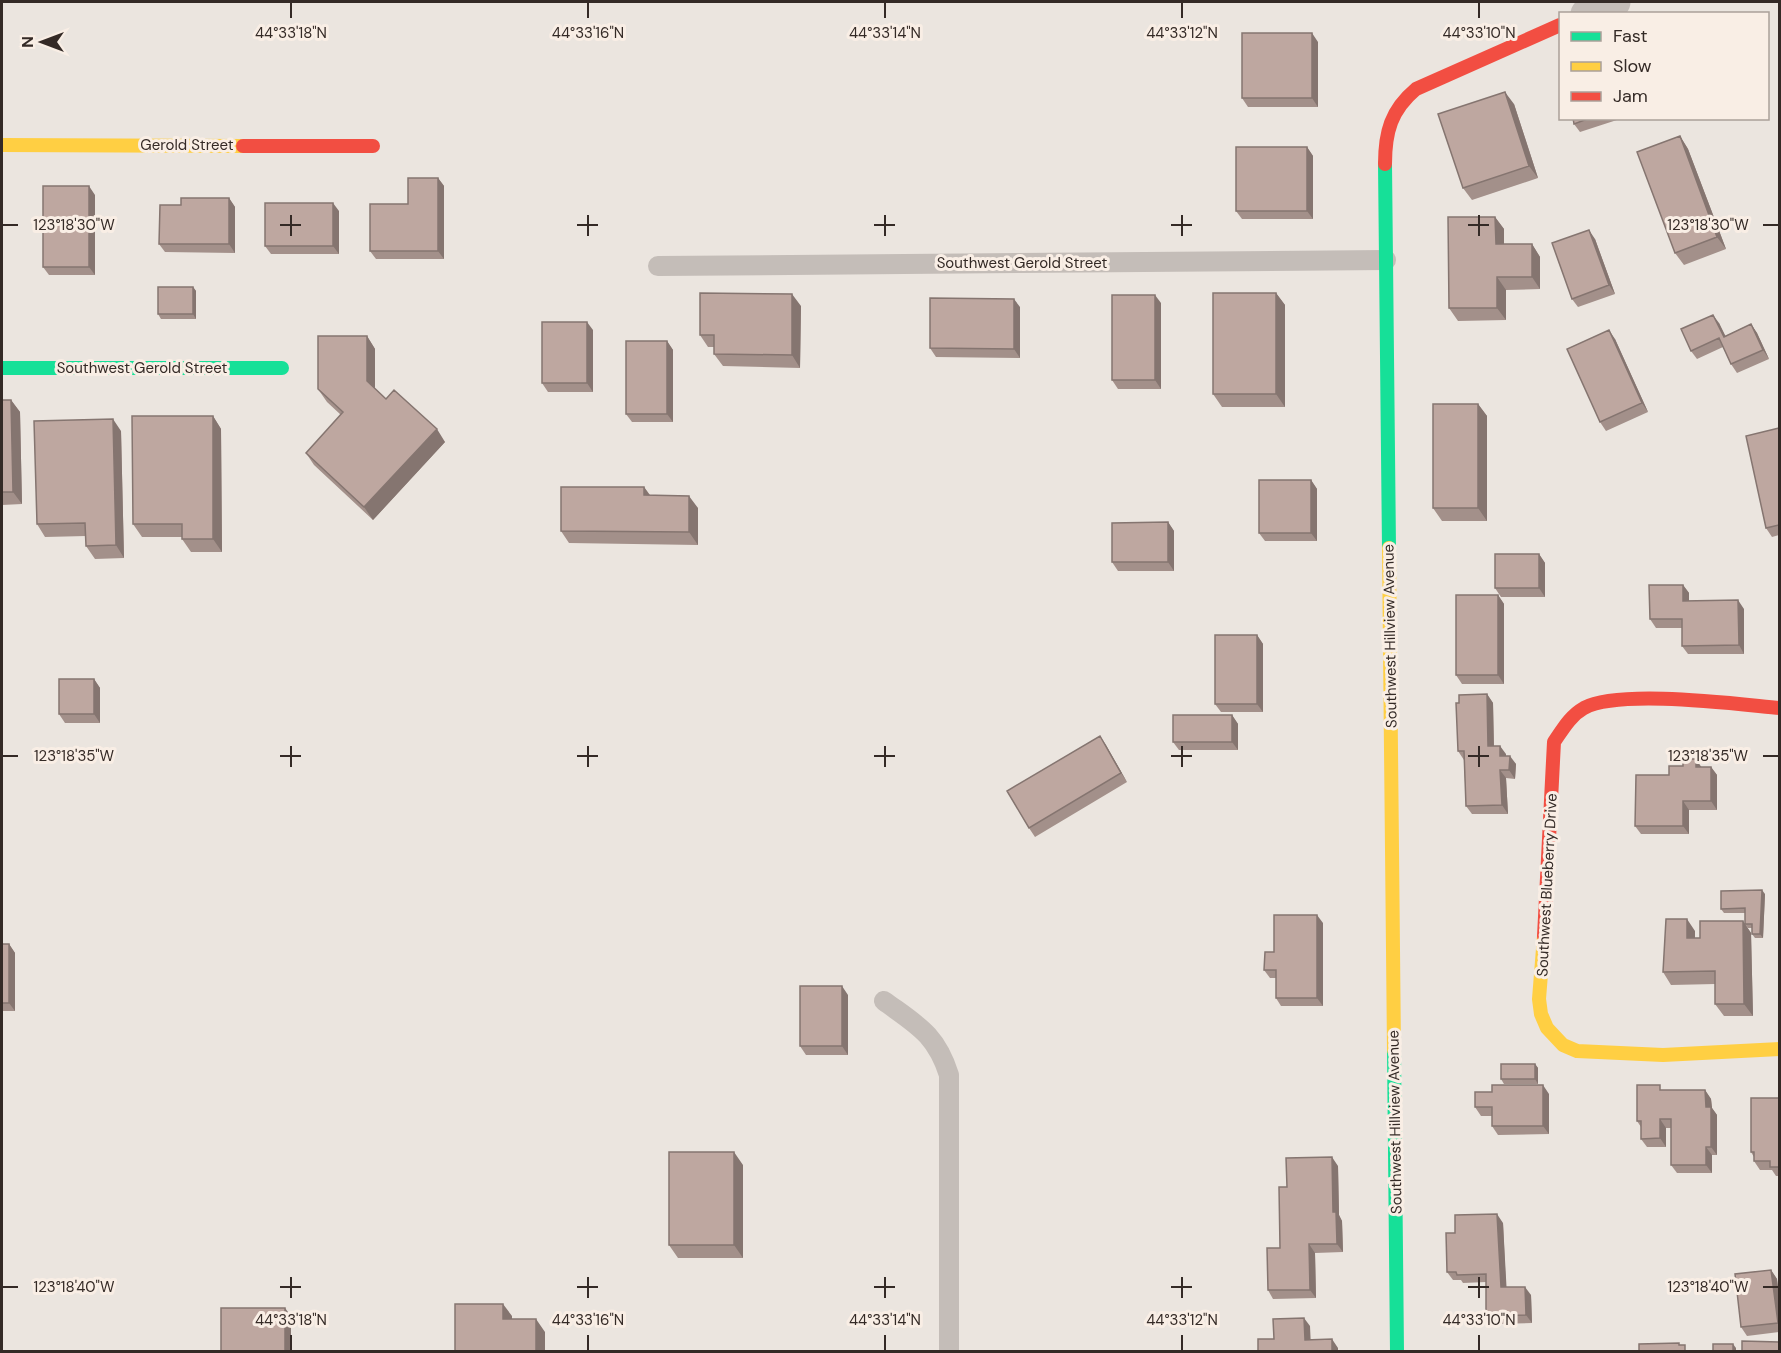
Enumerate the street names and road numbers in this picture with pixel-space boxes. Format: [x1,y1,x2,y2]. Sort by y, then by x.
street label: Gerold Street [140,135,234,155]
street label: Southwest Gerold Street [937,253,1107,273]
street label: Southwest Gerold Street [57,358,227,378]
street label: Southwest Hillview Avenue [1378,544,1402,728]
street label: Southwest Blueberry Drive [1532,793,1562,977]
street label: Southwest Hillview Avenue [1383,1030,1407,1214]

